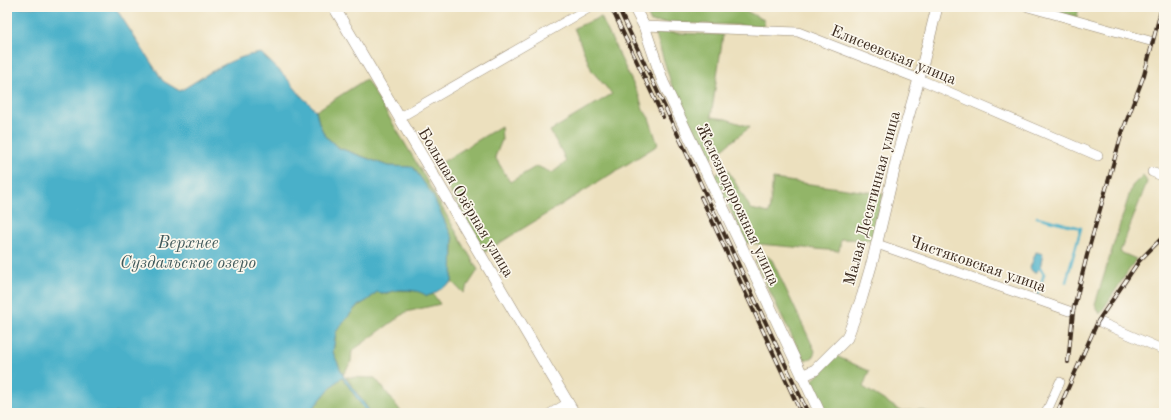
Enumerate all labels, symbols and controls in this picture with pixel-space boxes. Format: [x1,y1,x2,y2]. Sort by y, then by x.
street label: Елисеевская улица [828,23,958,88]
street label: Малая Десятинная улица [842,109,904,287]
street label: Железнодорожная улица [693,122,782,288]
street label: Большая Озёрная улица [414,126,516,281]
street label: Чистяковская улица [907,234,1048,296]
water label: Верхнее Суздальское озеро [120,235,256,272]

